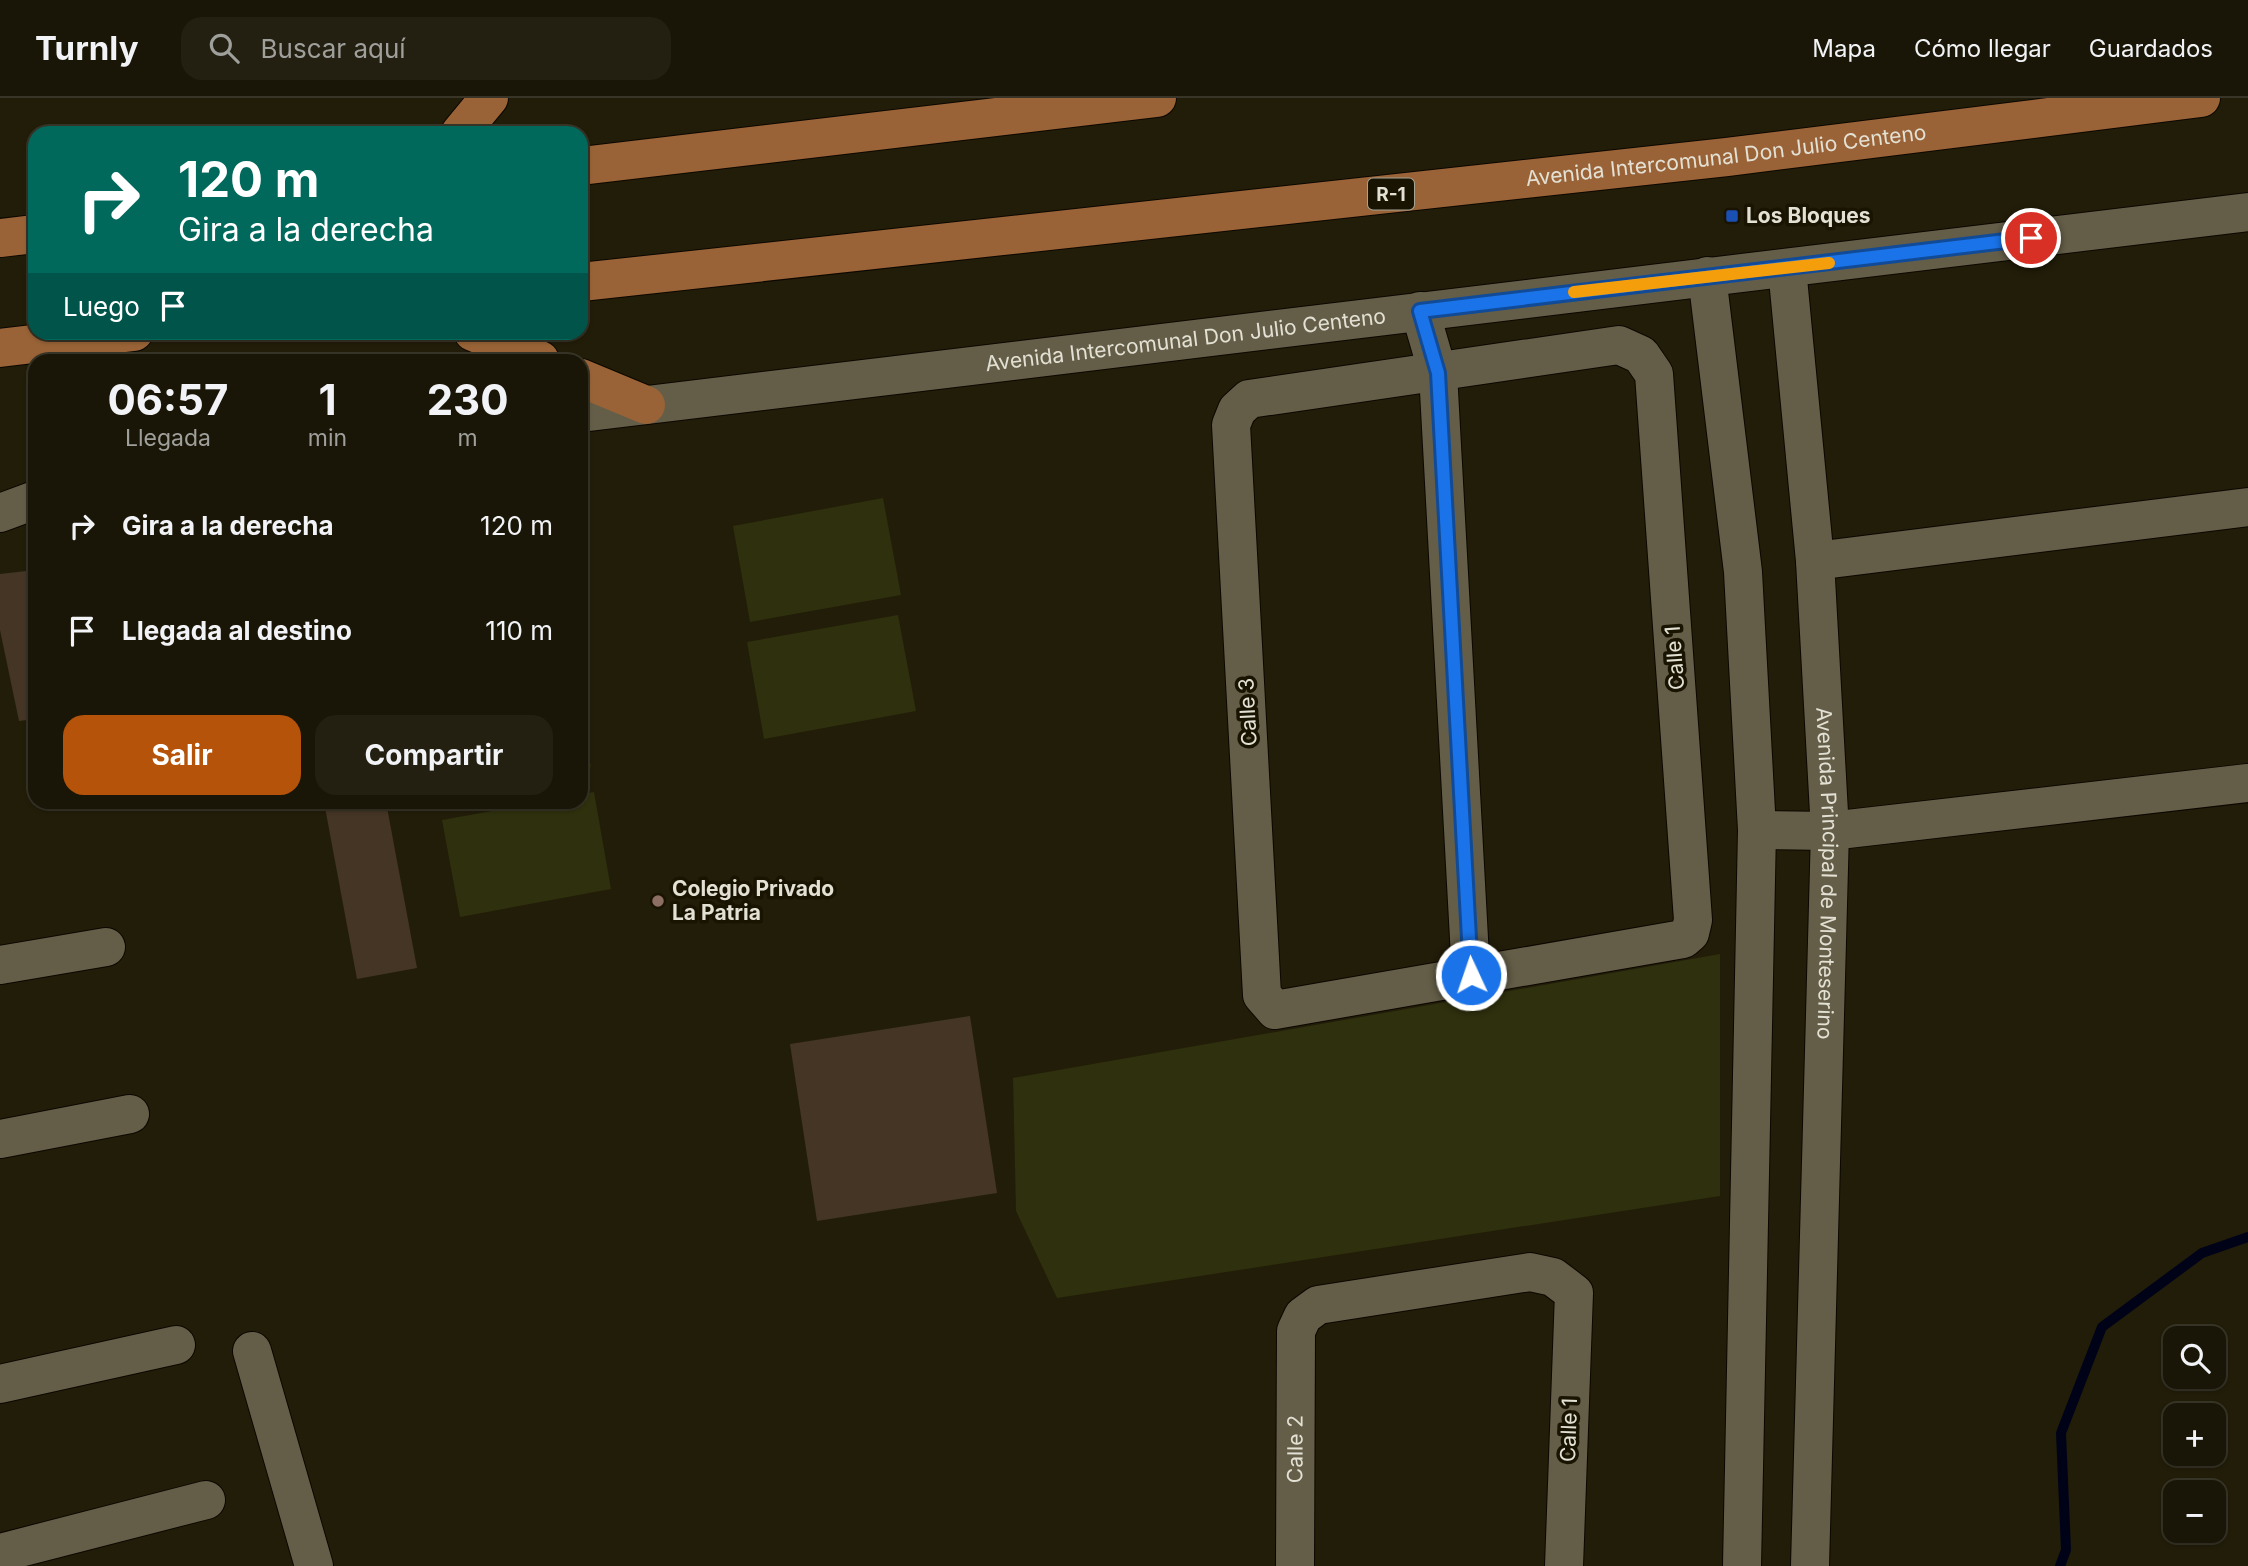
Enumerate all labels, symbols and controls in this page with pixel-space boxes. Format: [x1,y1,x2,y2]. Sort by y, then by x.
search box [181,17,671,80]
text: Turnly [35,28,139,68]
icon: search [205,29,243,67]
text: Buscar aquí [261,33,406,64]
text: Mapa [1812,34,1876,63]
text: Cómo llegar [1914,34,2051,63]
text: Guardados [2089,34,2213,63]
street label: Avenida Intercomunal Don Julio Centeno [1524,119,1928,191]
text: 120 m [178,150,319,209]
icon: right [63,154,154,245]
road number: R-1 [1368,178,1414,209]
place label: Los Bloques [1746,203,1871,228]
marker: Los Bloques [1724,208,1740,224]
pin [2001,208,2061,268]
text: Gira a la derecha [178,210,434,249]
icon: arrive [2012,219,2050,257]
icon: arrive [154,287,192,325]
text: Luego [63,291,140,322]
street label: Avenida Intercomunal Don Julio Centeno [984,303,1387,376]
text: 06:57 [107,374,228,425]
text: 1 [318,374,337,425]
text: 230 [427,374,509,425]
text: Llegada [125,424,211,452]
text: min [308,424,347,452]
text: m [457,424,478,452]
icon: right [63,507,101,545]
text: Gira a la derecha [122,510,334,541]
text: 120 m [480,510,553,541]
icon: arrive [63,612,101,650]
text: Llegada al destino [122,615,352,646]
text: 110 m [485,615,553,646]
street label: Calle 1 [1660,625,1689,691]
street label: Calle 3 [1233,677,1262,747]
street label: Avenida Principal de Monteserino [1811,706,1843,1040]
button: Salir [63,715,301,795]
button: Compartir [315,715,553,795]
place label: Colegio Privado La Patria [672,876,834,925]
marker: Colegio Privado La Patria [650,893,666,909]
position arrow [1434,938,1508,1012]
map controls [2163,1326,2226,1543]
button: search [2163,1326,2226,1389]
street label: Calle 1 [1555,1398,1582,1462]
button: + [2163,1403,2226,1466]
street label: Calle 2 [1282,1415,1308,1483]
button: − [2163,1480,2226,1543]

